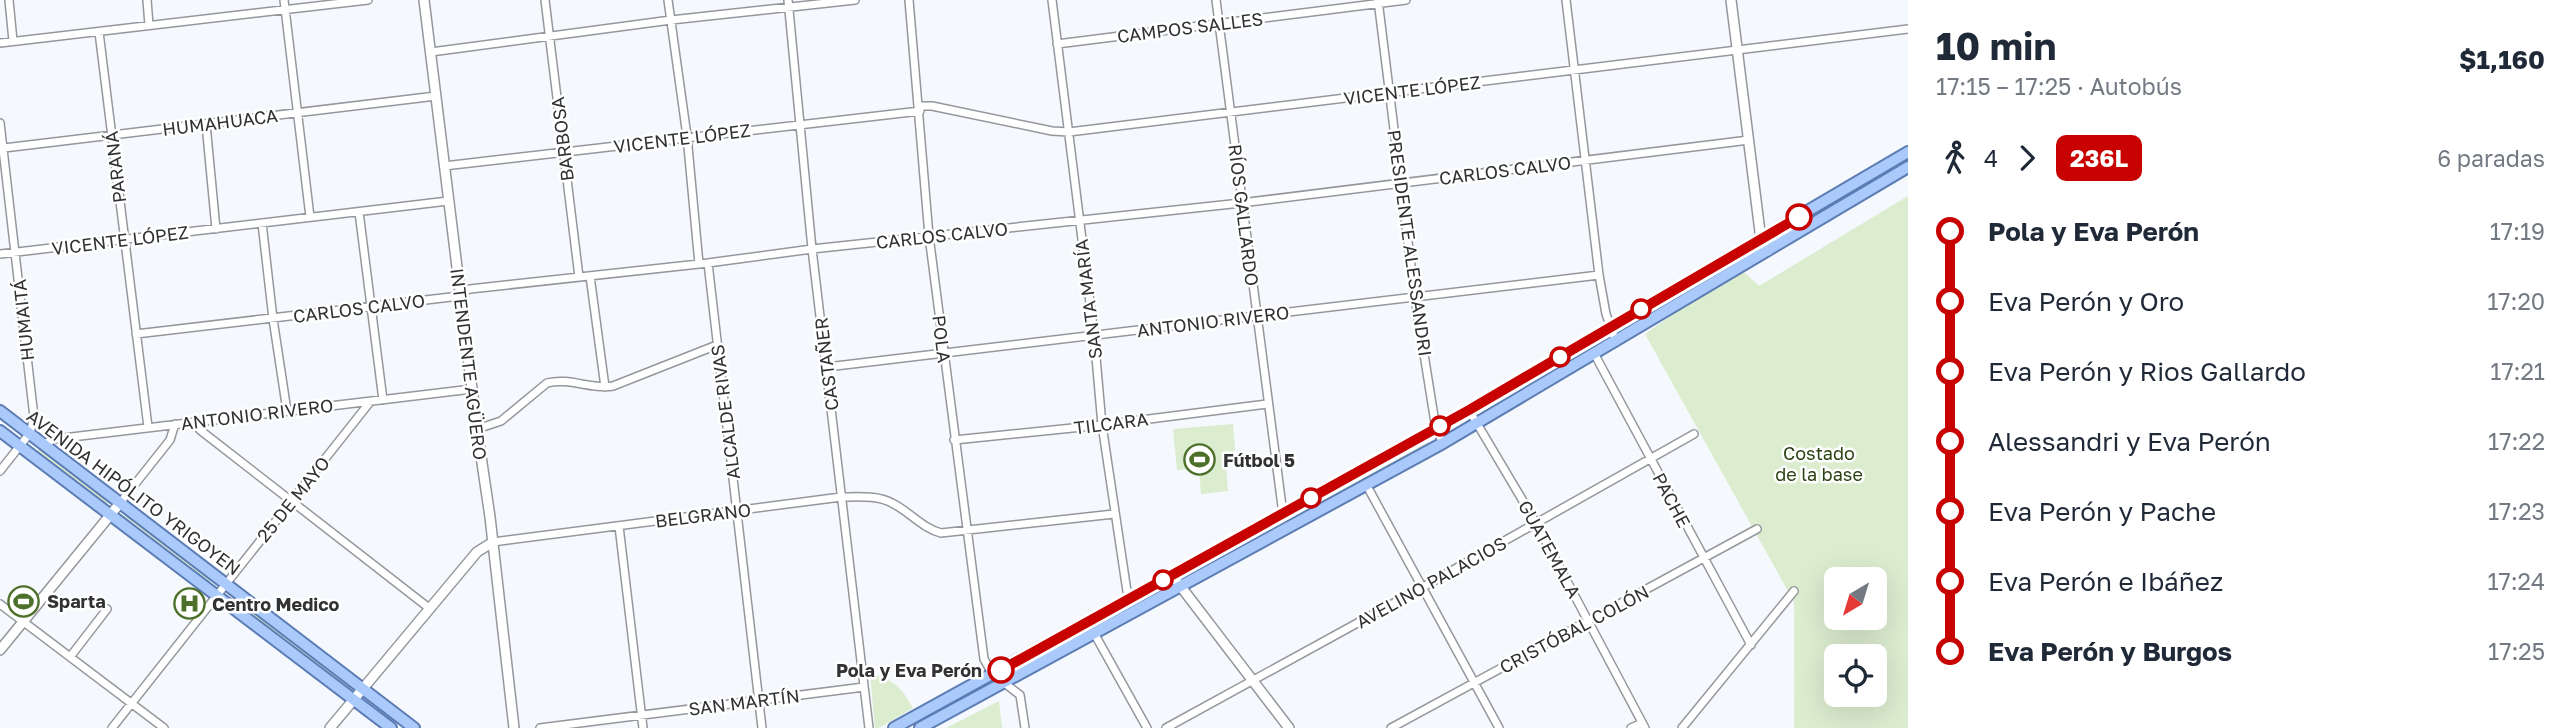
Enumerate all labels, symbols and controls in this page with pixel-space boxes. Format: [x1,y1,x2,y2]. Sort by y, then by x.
street label: CAMPOS SALLES [1116,7,1264,47]
text: 10 min [1936,23,2056,68]
text: $1,160 [2459,44,2545,75]
street label: VICENTE LÓPEZ [1342,71,1482,109]
text: 17:15 – 17:25 · Autobús [1936,72,2182,100]
street label: BARBOSA [546,96,578,182]
street label: HUMAHUACA [161,104,279,140]
street label: VICENTE LÓPEZ [612,119,752,157]
street label: PRESIDENTE ALESSANDRI [1383,128,1437,358]
street label: PARANÁ [100,130,130,204]
icon: walk [1936,139,1974,177]
icon: forward [2008,139,2046,177]
street label: RÍOS GALLARDO [1224,143,1264,287]
text: 236L [2070,143,2128,172]
text: 4 [1984,144,1998,172]
text: 6 paradas [2437,144,2545,172]
street label: CARLOS CALVO [1438,151,1572,189]
unlabelled marker [1786,204,1812,230]
text: Pola y Eva Perón [1988,216,2199,247]
street label: CARLOS CALVO [875,217,1009,253]
text: 17:19 [2490,217,2545,245]
street label: VICENTE LÓPEZ [50,221,190,259]
street label: SANTA MARÍA [1070,238,1106,360]
street label: INTENDENTE AGÜERO [446,267,492,461]
street label: HUMAITÁ [8,278,38,362]
text: Eva Perón y Oro [1988,286,2184,317]
text: 17:20 [2487,287,2545,315]
street label: CARLOS CALVO [292,289,426,327]
unlabelled marker [1631,299,1651,319]
street label: ANTONIO RIVERO [1135,301,1291,341]
street label: POLA [928,314,956,364]
street label: CASTAÑER [809,316,843,412]
street label: ALCALDE RIVAS [706,343,744,481]
unlabelled marker [1550,347,1570,367]
text: Eva Perón y Rios Gallardo [1988,356,2306,387]
text: 17:21 [2490,357,2545,385]
street label: ANTONIO RIVERO [179,394,335,434]
street label: AVENIDA HIPÓLITO YRIGOYEN [23,404,245,580]
street label: TILCARA [1073,408,1149,438]
unlabelled marker [1430,416,1450,436]
text: Alessandri y Eva Perón [1988,426,2271,457]
text: 17:22 [2488,427,2545,455]
park label: Costado de la base [1775,442,1863,485]
sports icon: Fútbol 5 [1183,443,1217,477]
place label: Fútbol 5 [1223,449,1295,471]
street label: 25 DE MAYO [252,452,334,546]
street label: PACHE [1648,469,1696,531]
unlabelled marker [1301,488,1321,508]
street label: GUATEMALA [1514,496,1586,602]
text: Eva Perón y Pache [1988,496,2216,527]
text: 17:23 [2488,497,2545,525]
street label: BELGRANO [654,498,752,532]
street label: AVELINO PALACIOS [1352,532,1510,632]
text: Eva Perón e Ibáñez [1988,566,2223,597]
north arrow [1824,567,1886,630]
map controls [1824,567,1887,707]
text: 17:24 [2487,567,2545,595]
unlabelled marker [1153,570,1173,590]
street label: CRISTÓBAL COLÓN [1495,580,1653,678]
sports icon: Sparta [7,584,41,618]
hospital icon: Centro Medico [172,587,206,621]
place label: Sparta [47,590,106,612]
place label: Centro Medico [212,593,340,615]
text: Eva Perón y Burgos [1988,636,2232,667]
text: 17:25 [2488,637,2545,665]
button: locate [1824,644,1887,707]
marker: Pola y Eva Perón [988,657,1014,683]
place label: Pola y Eva Perón [836,659,982,681]
street label: SAN MARTÍN [687,684,801,720]

